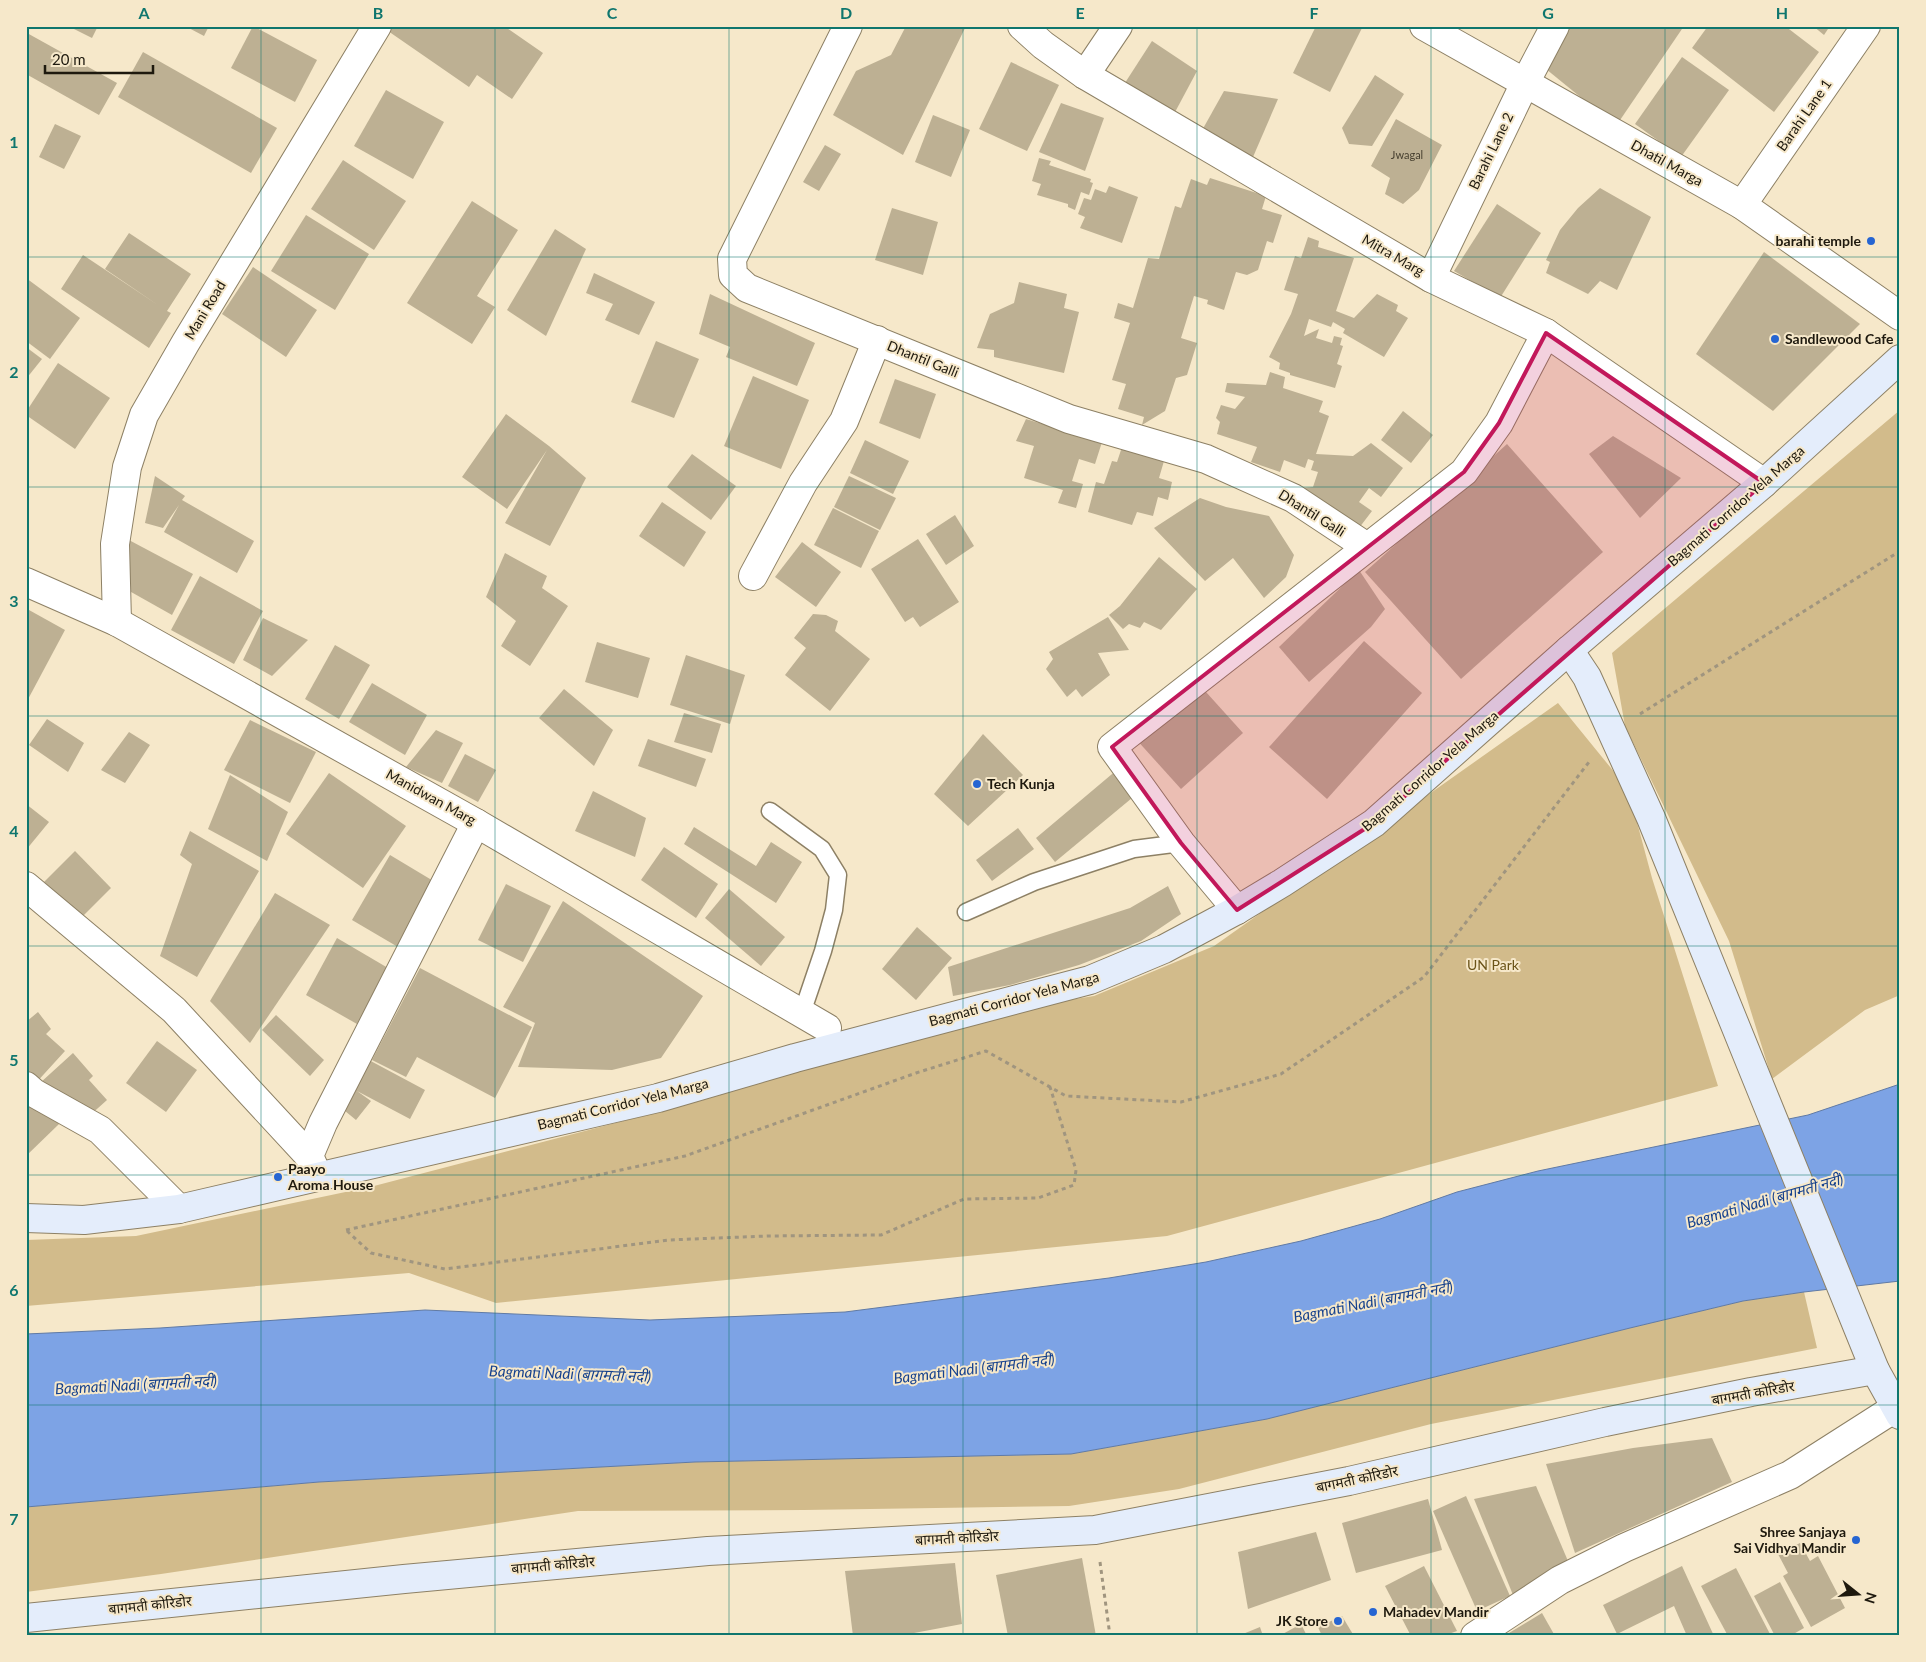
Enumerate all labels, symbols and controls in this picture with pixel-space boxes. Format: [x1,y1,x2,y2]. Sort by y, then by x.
text: A [137,3,150,22]
text: B [373,3,383,22]
text: C [607,3,618,22]
text: D [840,3,852,22]
text: E [1075,3,1085,22]
text: F [1309,3,1319,22]
text: G [1542,3,1554,22]
text: H [1776,3,1788,22]
scale bar [45,42,152,74]
text: 20 m [52,50,86,68]
street label: Barahi Lane 1 [1773,76,1835,154]
street label: Barahi Lane 2 [1465,109,1517,192]
text: 1 [9,132,19,151]
street label: Dhatil Marga [1628,136,1706,189]
house number: Jwagal [1391,148,1423,161]
street label: Mitra Marg [1359,230,1427,279]
place label: barahi temple [1776,232,1862,249]
marker: barahi temple [1865,235,1877,247]
street label: Mani Road [180,277,229,342]
place label: Sandlewood Cafe [1785,330,1894,347]
marker: Sandlewood Cafe [1769,333,1781,345]
street label: Dhantil Galli [885,336,961,381]
text: 2 [9,362,19,381]
street label: Bagmati Corridor Yela Marga [1664,442,1807,570]
street label: Dhantil Galli [1276,485,1349,540]
text: 3 [9,591,19,610]
street label: Bagmati Corridor Yela Marga [1358,707,1501,835]
street label: Manidwan Marg [383,765,479,828]
place label: Tech Kunja [987,775,1055,792]
marker: Tech Kunja [971,778,983,790]
text: 4 [9,821,19,840]
park label: UN Park [1467,956,1520,973]
street label: Bagmati Corridor Yela Marga [927,968,1101,1029]
text: 5 [9,1050,19,1069]
street label: Bagmati Corridor Yela Marga [536,1074,710,1133]
place label: Paayo Aroma House [287,1160,374,1193]
water label: Bagmati Nadi (बागमती नदी) [1684,1169,1845,1231]
marker: Paayo Aroma House [272,1171,284,1183]
water label: Bagmati Nadi (बागमती नदी) [1292,1277,1454,1325]
text: 6 [9,1280,19,1299]
water label: Bagmati Nadi (बागमती नदी) [892,1349,1056,1387]
water label: Bagmati Nadi (बागमती नदी) [489,1361,651,1385]
water label: Bagmati Nadi (बागमती नदी) [55,1371,218,1397]
street label: बागमती कोरिडोर [1710,1377,1796,1408]
street label: बागमती कोरिडोर [1314,1461,1400,1496]
text: 7 [9,1509,19,1528]
place label: Shree Sanjaya Sai Vidhya Mandir [1733,1523,1847,1556]
street label: बागमती कोरिडोर [915,1527,999,1548]
marker: Shree Sanjaya Sai Vidhya Mandir [1850,1534,1862,1546]
street label: बागमती कोरिडोर [511,1552,596,1577]
north arrow [1834,1570,1884,1620]
text: N [1861,1590,1881,1606]
street label: बागमती कोरिडोर [107,1592,193,1617]
place label: Mahadev Mandir [1383,1603,1489,1620]
marker: Mahadev Mandir [1367,1606,1379,1618]
place label: JK Store [1276,1612,1329,1629]
marker: JK Store [1332,1615,1344,1627]

